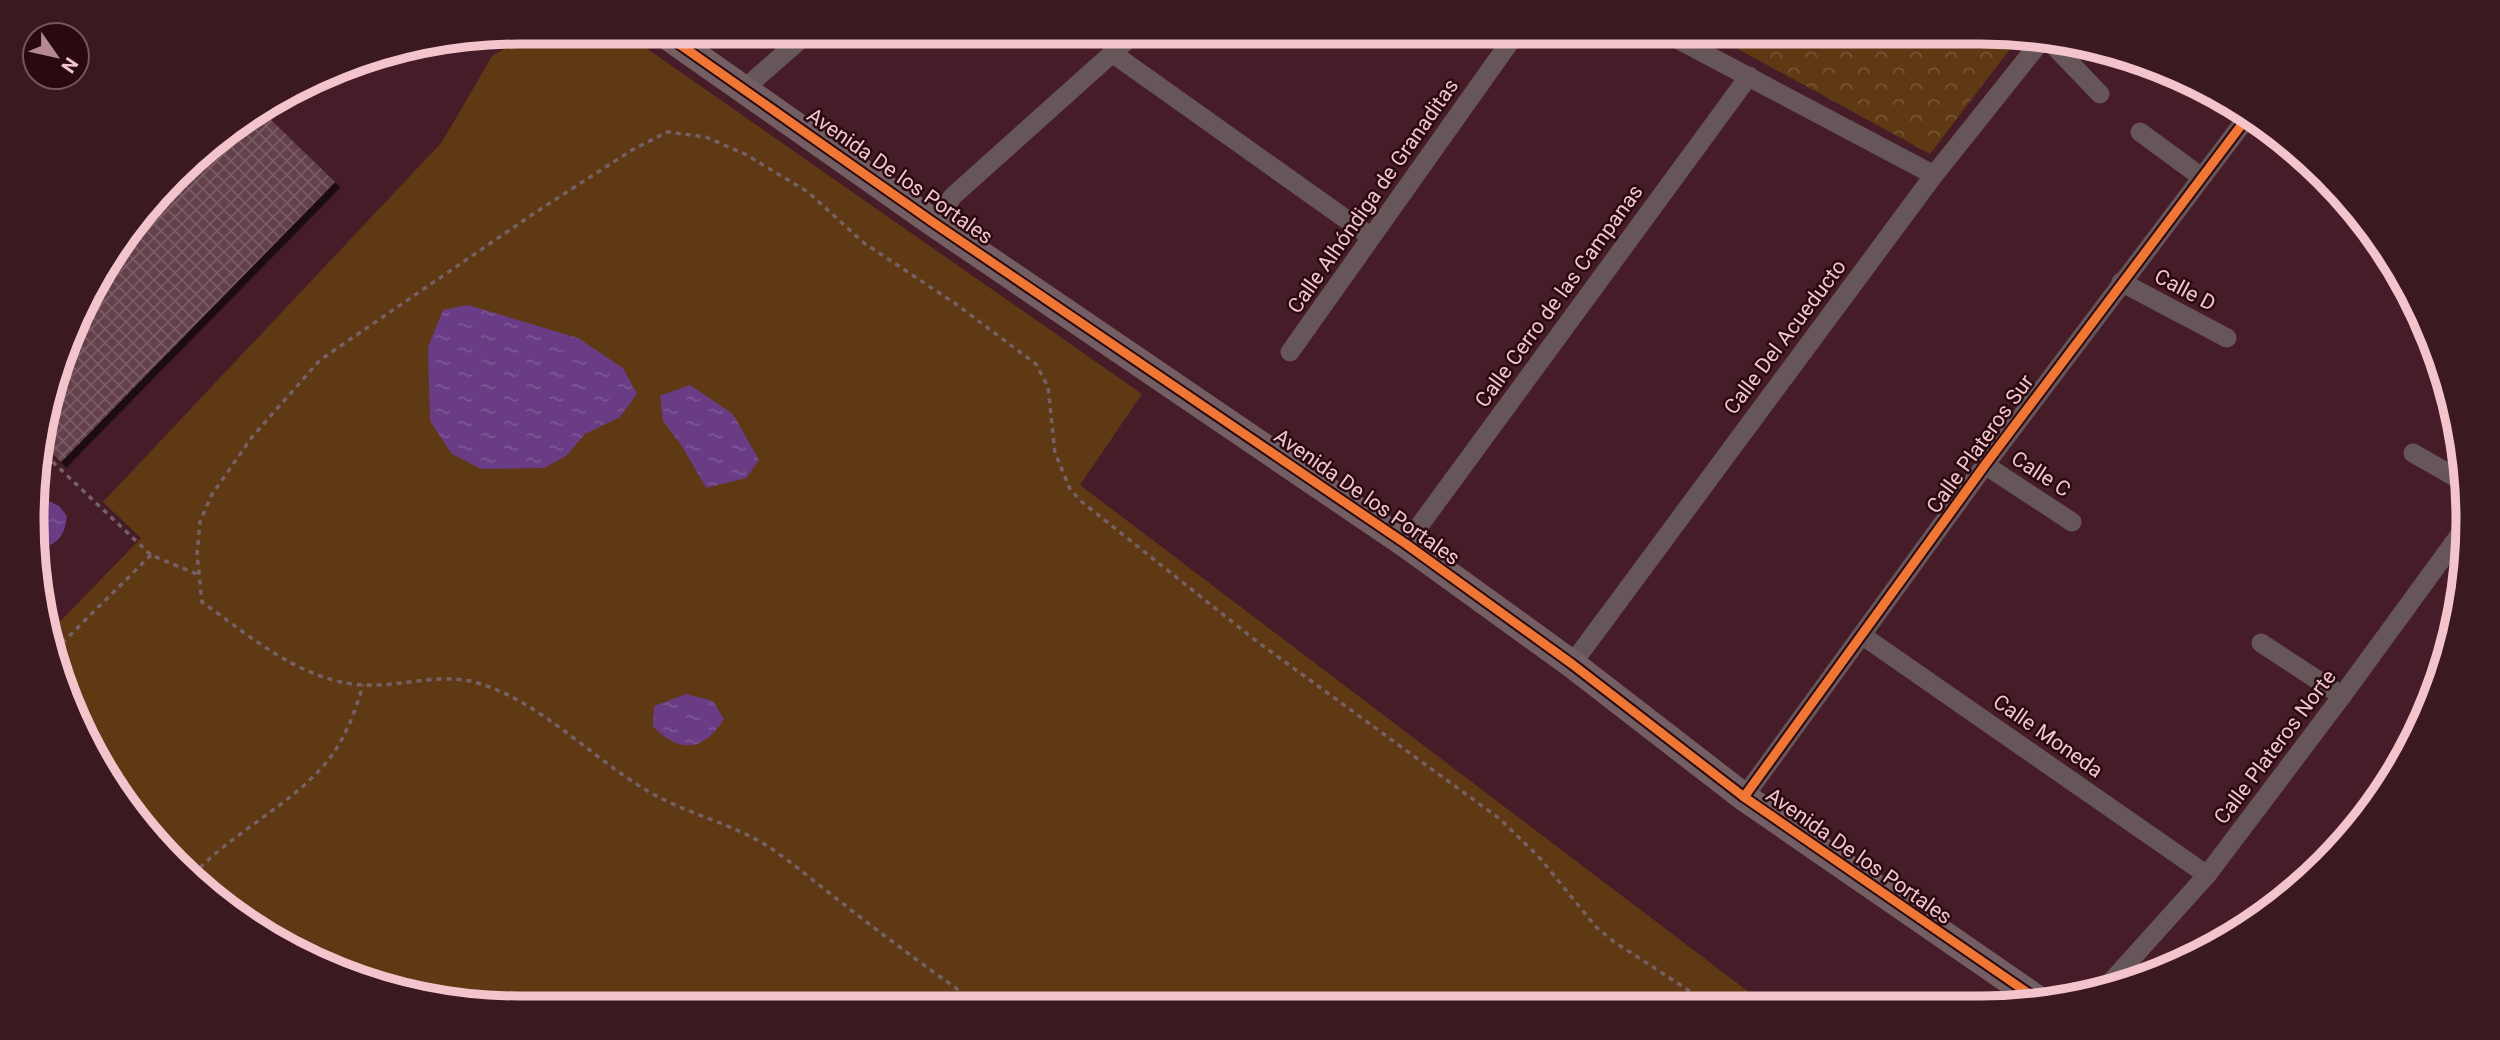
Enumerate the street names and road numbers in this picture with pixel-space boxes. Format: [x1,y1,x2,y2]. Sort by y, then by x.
street label: Calle Alhóndiga de Granaditas [1283,74,1463,318]
street label: Avenida De los Portales [803,103,997,249]
street label: Calle Cerro de las Campanas [1470,180,1648,412]
street label: Calle Del Acueducto [1719,255,1851,419]
street label: Calle D [2150,264,2220,316]
street label: Calle Plateros Sur [1922,370,2038,518]
street label: Avenida De los Portales [1270,424,1464,570]
street label: Calle C [2007,446,2075,502]
street label: Calle Plateros Norte [2209,665,2341,829]
street label: Calle Moneda [1989,689,2107,783]
street label: Avenida De los Portales [1762,783,1956,929]

